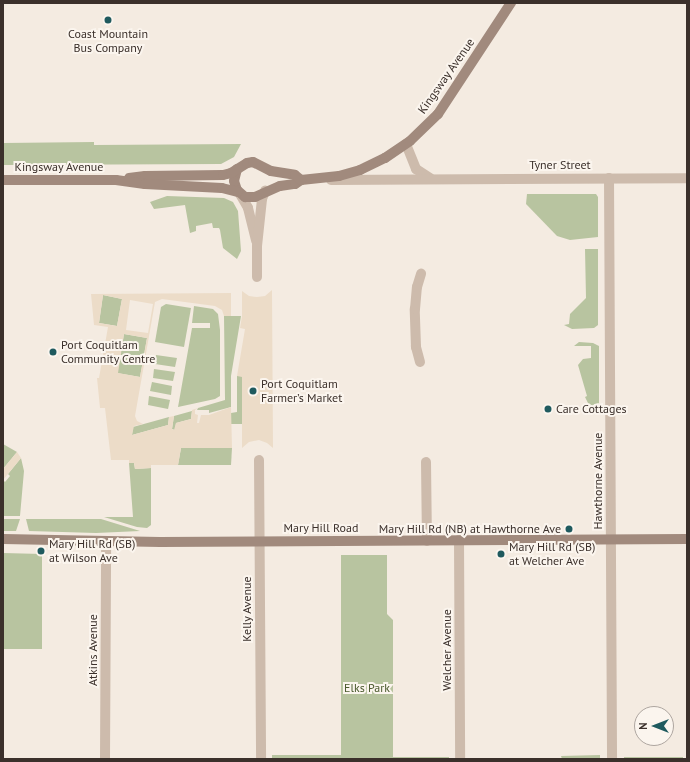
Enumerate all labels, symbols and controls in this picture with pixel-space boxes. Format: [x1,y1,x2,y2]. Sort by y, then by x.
marker: Coast Mountain Bus Company [103,15,113,25]
place label: Coast Mountain Bus Company [68,27,148,55]
street label: Kingsway Avenue [414,35,478,117]
street label: Tyner Street [529,158,591,172]
street label: Kingsway Avenue [14,160,104,174]
place label: Port Coquitlam Community Centre [61,338,156,366]
marker: Port Coquitlam Community Centre [48,347,58,357]
place label: Port Coquitlam Farmer’s Market [261,377,342,405]
marker: Port Coquitlam Farmer’s Market [248,386,258,396]
place label: Care Cottages [556,402,627,416]
marker: Care Cottages [543,404,553,414]
street label: Hawthorne Avenue [591,432,605,530]
street label: Mary Hill Road [283,521,359,535]
place label: Mary Hill Rd (NB) at Hawthorne Ave [378,522,561,536]
marker: Mary Hill Rd (NB) at Hawthorne Ave [564,524,574,534]
place label: Mary Hill Rd (SB) at Wilson Ave [49,537,136,565]
place label: Mary Hill Rd (SB) at Welcher Ave [509,540,596,568]
marker: Mary Hill Rd (SB) at Wilson Ave [36,546,46,556]
marker: Mary Hill Rd (SB) at Welcher Ave [496,549,506,559]
street label: Kelly Avenue [240,576,254,642]
street label: Welcher Avenue [440,609,454,691]
street label: Atkins Avenue [86,614,100,686]
park label: Elks Park [344,681,390,695]
north arrow [634,706,674,746]
text: N [636,722,650,730]

